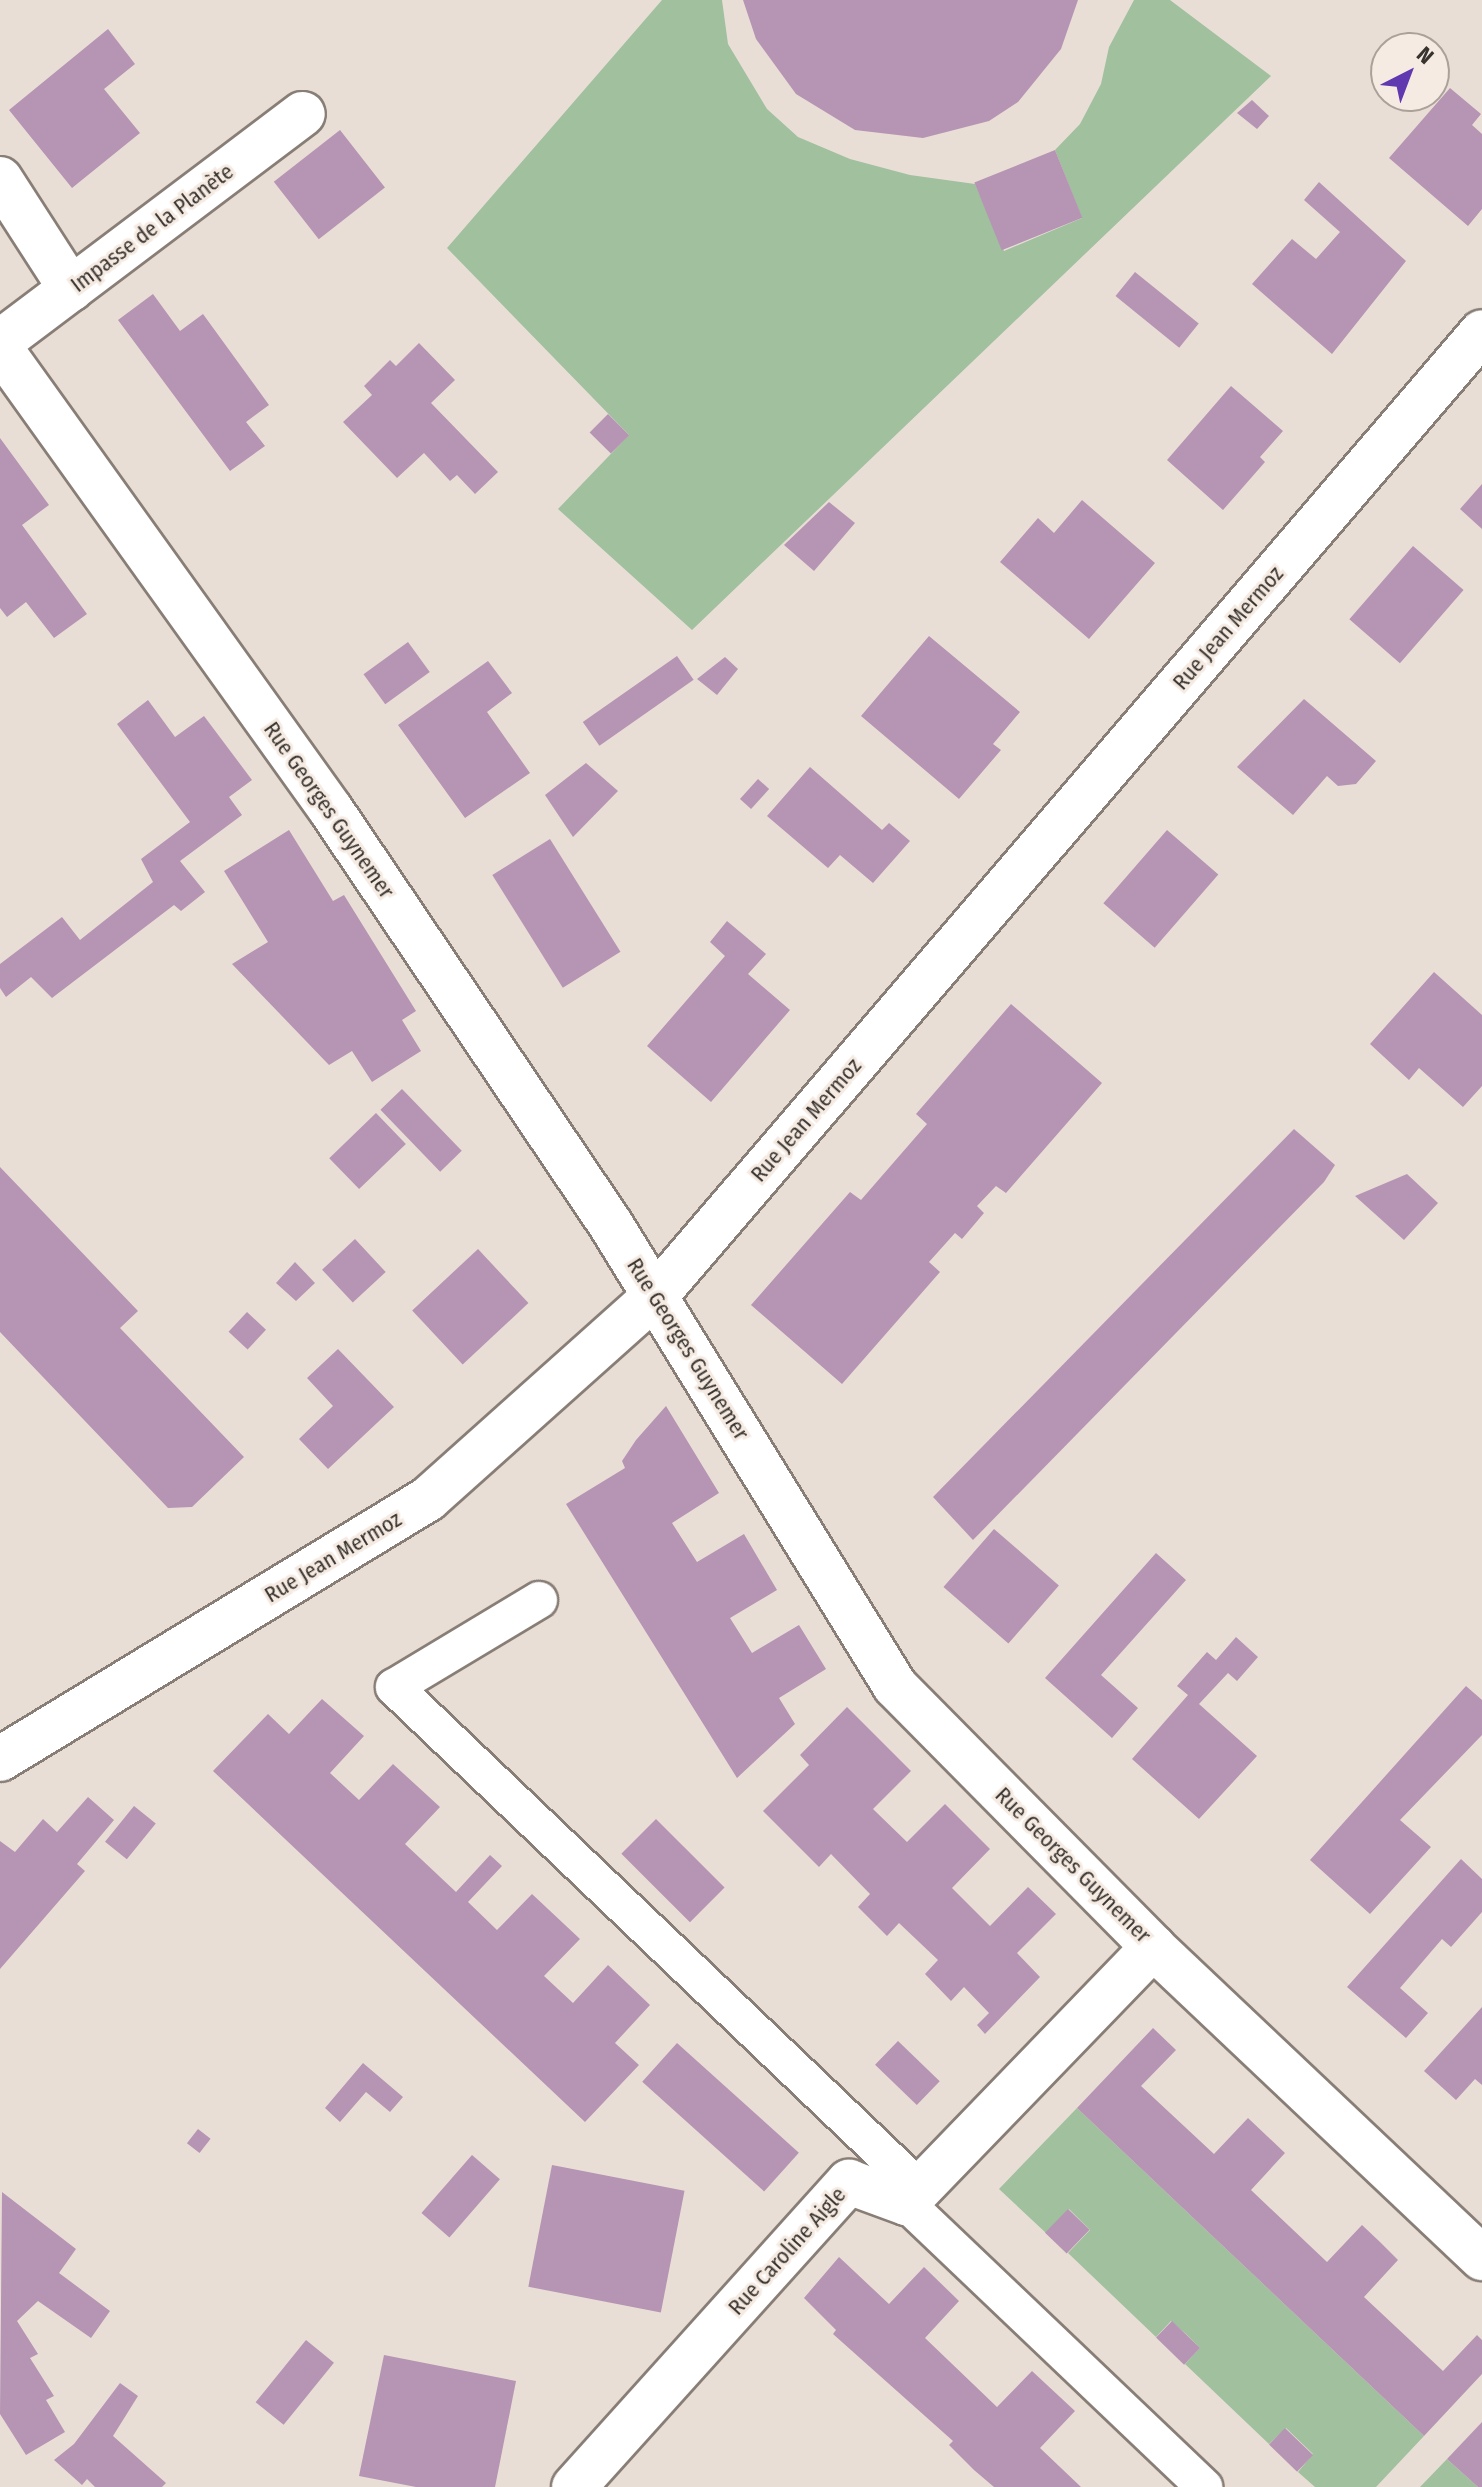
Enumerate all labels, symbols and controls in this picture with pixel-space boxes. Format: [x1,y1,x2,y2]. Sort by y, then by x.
north arrow [1370,32,1450,112]
text: N [1411,41,1439,70]
street label: Impasse de la Planète [65,158,239,298]
street label: Rue Jean Mermoz [1167,561,1289,695]
street label: Rue Georges Guynemer [258,717,400,903]
street label: Rue Jean Mermoz [745,1053,867,1187]
street label: Rue Georges Guynemer [621,1253,755,1445]
street label: Rue Jean Mermoz [260,1506,406,1608]
street label: Rue Georges Guynemer [990,1782,1156,1948]
street label: Rue Caroline Aigle [723,2182,851,2320]

